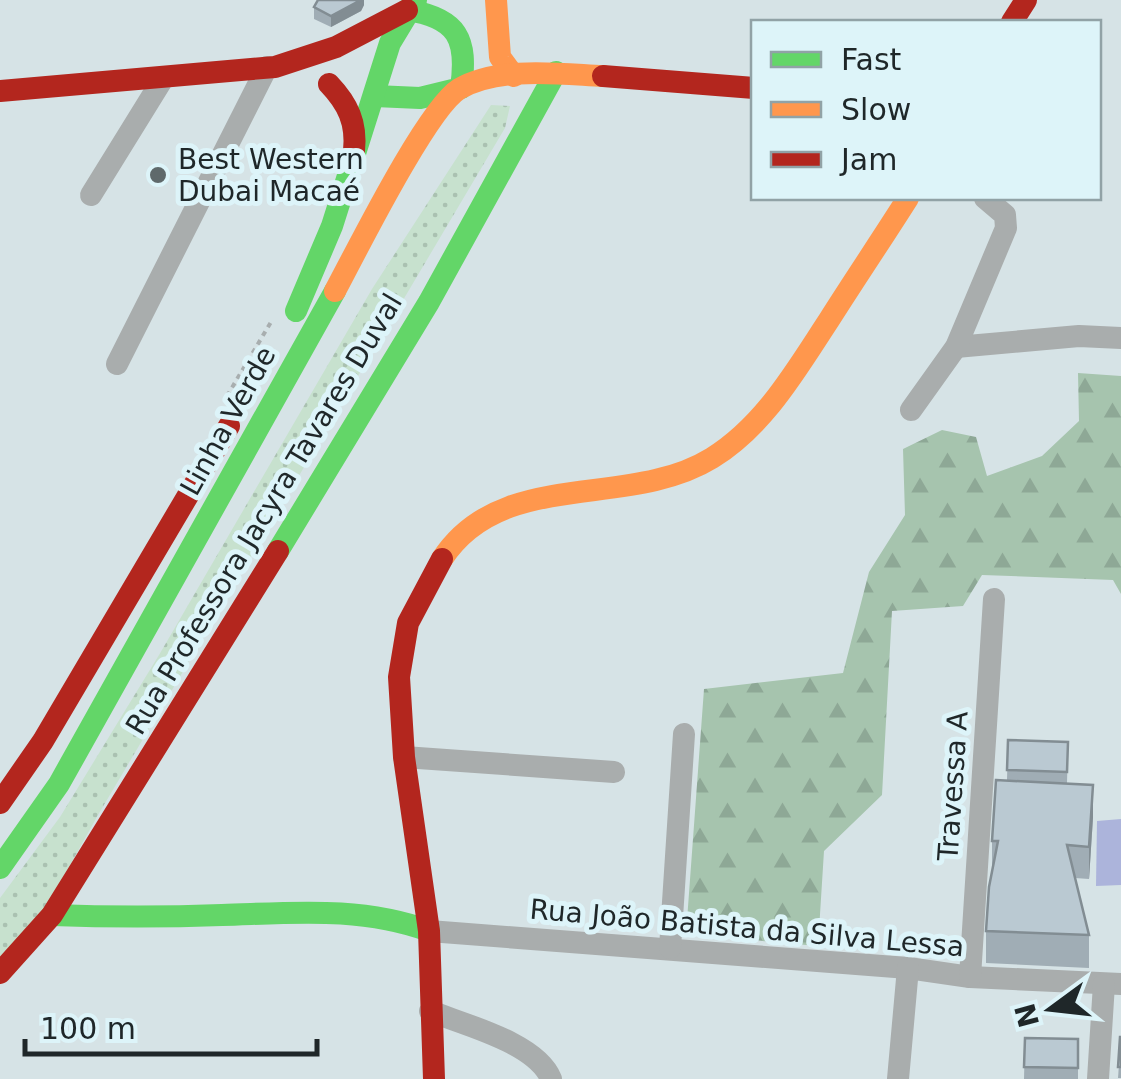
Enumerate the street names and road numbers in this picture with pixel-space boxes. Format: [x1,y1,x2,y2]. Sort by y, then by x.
street label: Rua Professora Jacyra Tavares Duval [119,288,409,740]
street label: Linha Verde [174,341,282,501]
street label: Travessa A [931,710,975,863]
street label: Rua João Batista da Silva Lessa [528,893,966,963]

